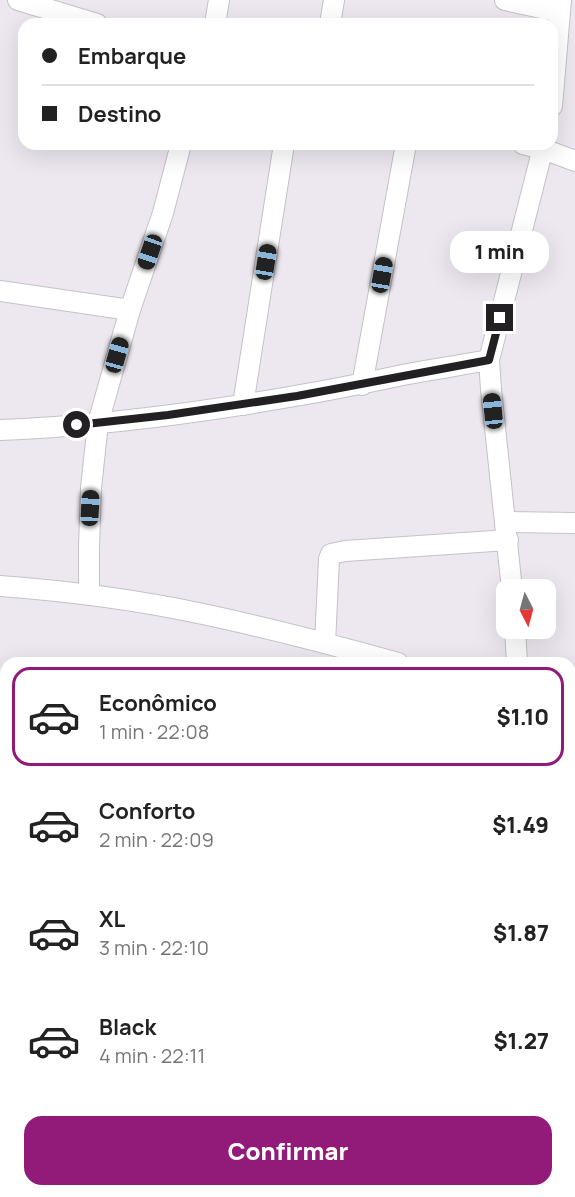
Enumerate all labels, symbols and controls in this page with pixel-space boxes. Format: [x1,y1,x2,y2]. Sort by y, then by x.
text: Embarque [78,41,186,71]
text: Destino [78,99,161,129]
callout: 1 min [450,231,550,273]
car [136,232,164,272]
text: 1 min [474,238,525,265]
car [254,243,278,281]
car [370,256,394,294]
route end [486,304,513,331]
car [103,335,131,375]
car [482,392,504,430]
route start [63,411,90,438]
car [80,490,100,526]
north arrow [496,579,556,639]
map controls [496,579,556,639]
text: Econômico [99,688,217,718]
icon: car [27,690,81,744]
text: $1.10 [497,702,549,732]
text: 1 min · 22:08 [99,718,209,745]
text: Conforto [99,796,195,826]
icon: car [27,798,81,852]
text: $1.49 [492,810,549,840]
text: 2 min · 22:09 [99,826,214,853]
text: XL [99,904,125,934]
icon: car [27,906,81,960]
text: $1.87 [493,918,549,948]
text: 3 min · 22:10 [99,934,209,961]
text: Black [99,1012,156,1042]
icon: car [27,1014,81,1068]
text: $1.27 [493,1026,549,1056]
text: 4 min · 22:11 [99,1042,205,1069]
button: Confirmar [24,1116,552,1185]

